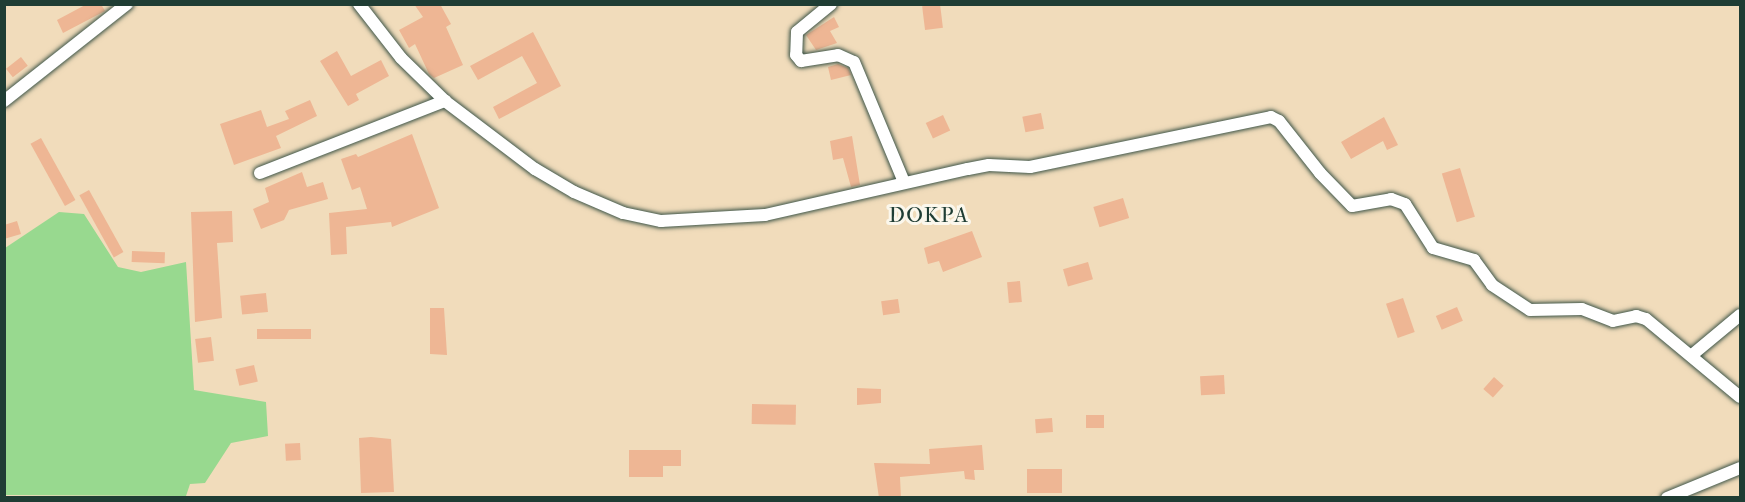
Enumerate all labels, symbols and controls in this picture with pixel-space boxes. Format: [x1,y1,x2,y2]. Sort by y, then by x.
district label: DOKPA [889,202,969,228]

